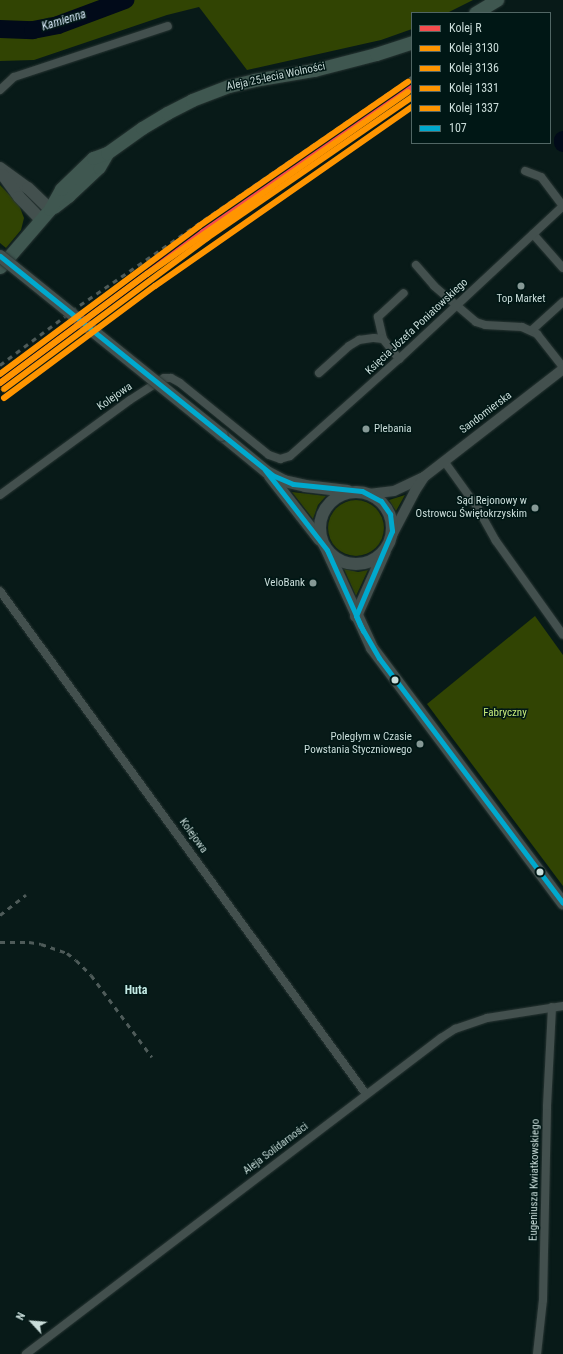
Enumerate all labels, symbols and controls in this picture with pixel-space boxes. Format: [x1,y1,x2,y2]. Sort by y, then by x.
water label: Kamienna [40,7,88,35]
legend [411,12,551,144]
text: Kolej R [449,21,482,35]
text: Kolej 3130 [449,41,499,55]
street label: Aleja 25-lecia Wolności [225,60,327,94]
text: Kolej 3136 [449,61,499,75]
text: Kolej 1331 [449,81,499,95]
text: Kolej 1337 [449,101,499,115]
text: 107 [449,121,467,135]
street label: Księcia Józefa Poniatowskiego [363,276,471,378]
marker: Top Market [516,281,526,291]
place label: Top Market [497,292,545,306]
street label: Kolejowa [95,380,135,414]
street label: Sandomierska [457,389,515,437]
place label: Plebania [374,422,412,436]
marker: Plebania [361,424,371,434]
place label: Sąd Rejonowy w Ostrowcu Świętokrzyskim [416,495,527,521]
marker: Sąd Rejonowy w Ostrowcu Świętokrzyskim [530,503,540,513]
place label: VeloBank [264,576,305,590]
marker: VeloBank [308,578,318,588]
unlabelled marker [390,675,400,685]
park label: Fabryczny [483,706,527,720]
place label: Poległym w Czasie Powstania Styczniowego [304,731,412,757]
marker: Poległym w Czasie Powstania Styczniowego [415,739,425,749]
street label: Kolejowa [176,816,210,856]
unlabelled marker [535,867,545,877]
district label: Huta [125,984,147,998]
street label: Eugeniusza Kwiatkowskiego [527,1119,543,1241]
street label: Aleja Solidarności [241,1120,311,1178]
north arrow [12,1302,52,1342]
text: N [13,1311,28,1322]

